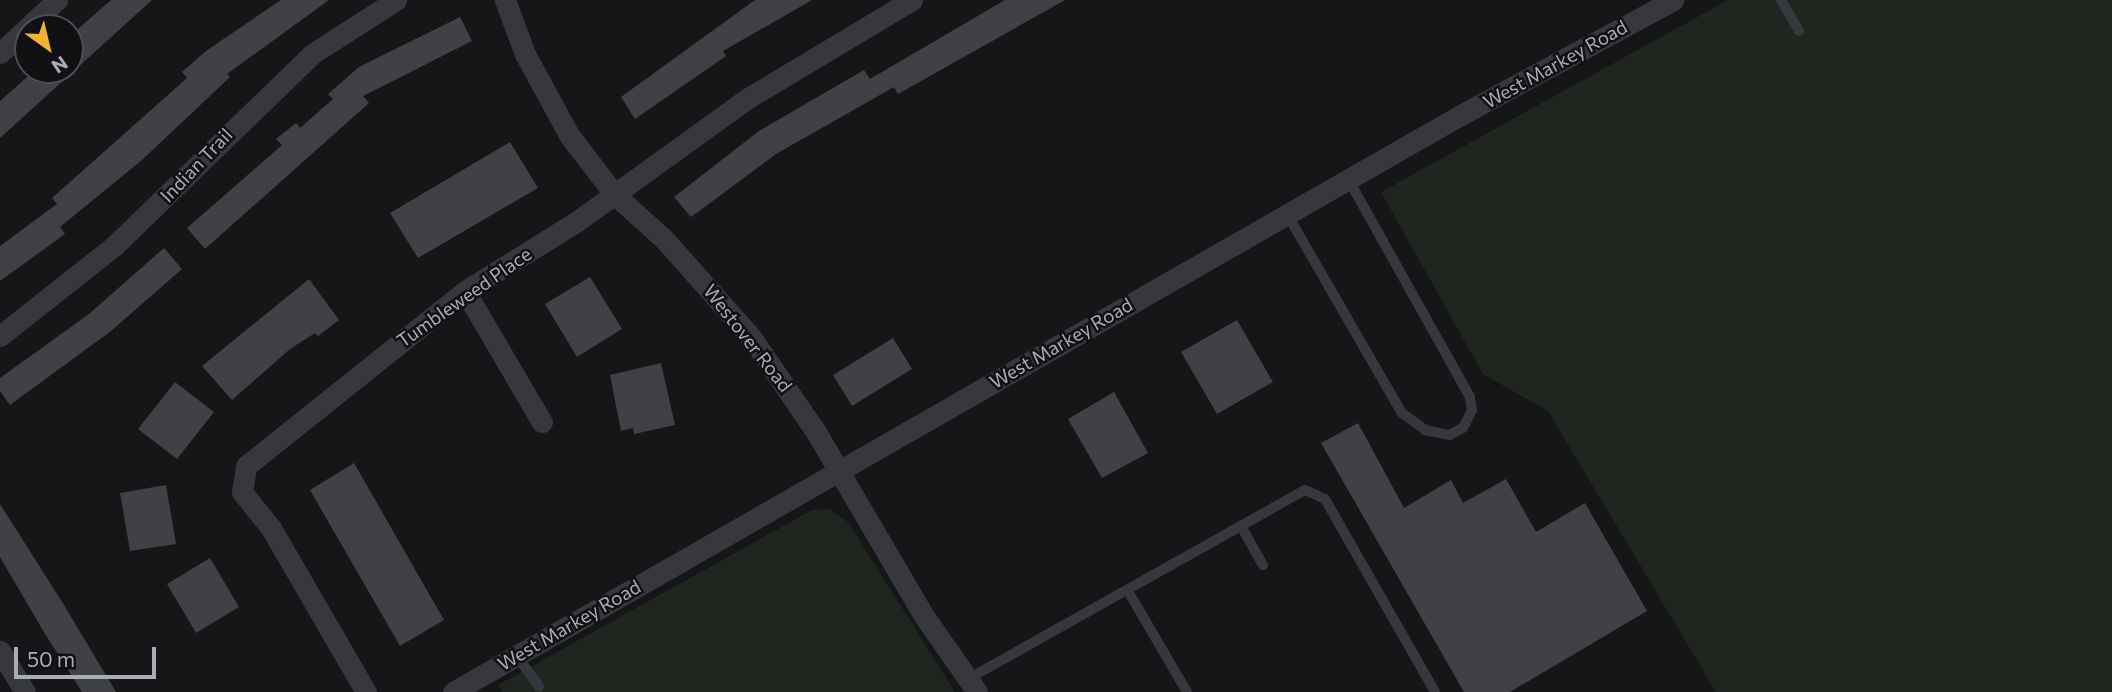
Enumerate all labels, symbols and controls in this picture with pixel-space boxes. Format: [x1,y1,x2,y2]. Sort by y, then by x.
north arrow [14,14,84,84]
street label: West Markey Road [1479,15,1631,113]
text: N [48,52,72,79]
street label: Indian Trail [155,123,237,207]
street label: Tumbleweed Place [392,242,536,352]
street label: Westover Road [699,280,797,396]
street label: West Markey Road [986,293,1136,393]
street label: West Markey Road [494,575,644,675]
scale bar [18,632,159,676]
text: 50 m [27,646,75,671]

